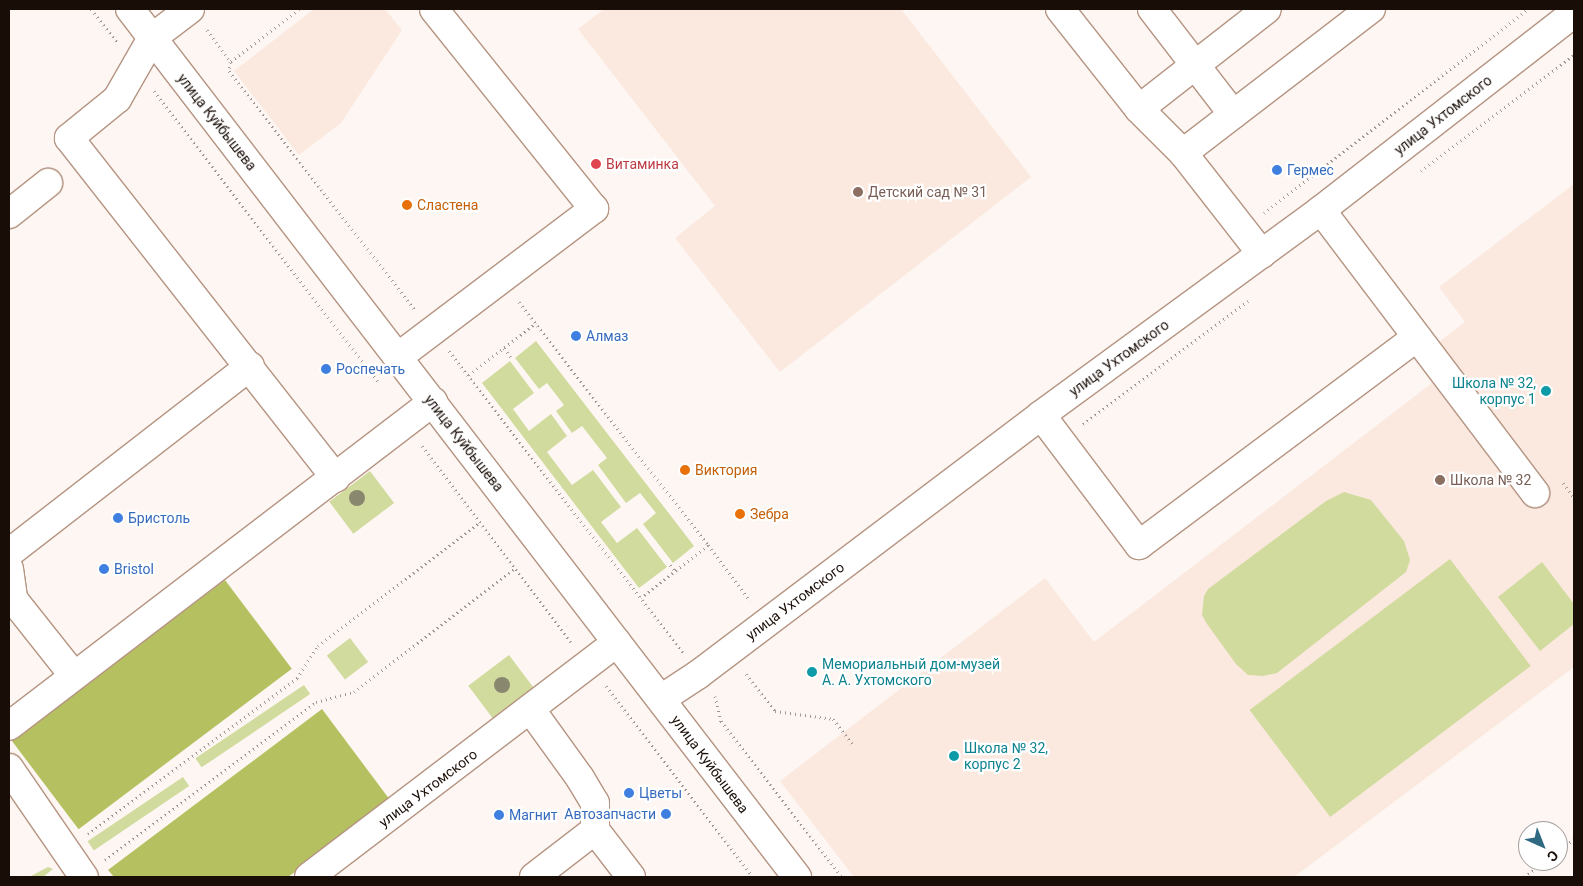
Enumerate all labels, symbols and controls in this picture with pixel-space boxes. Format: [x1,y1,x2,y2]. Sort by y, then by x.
street label: улица Куйбышева [174,70,260,174]
street label: улица Ухтомского [1391,72,1495,158]
place label: Витаминка [606,156,679,172]
marker: Витаминка [590,158,602,170]
place label: Гермес [1287,162,1334,178]
marker: Гермес [1271,164,1283,176]
place label: Детский сад № 31 [868,184,987,200]
marker: Детский сад № 31 [852,186,864,198]
place label: Сластена [417,197,478,213]
marker: Сластена [401,199,413,211]
street label: улица Ухтомского [1066,316,1172,400]
place label: Алмаз [586,328,628,344]
marker: Алмаз [570,330,582,342]
place label: Роспечать [336,361,405,377]
marker: Роспечать [320,363,332,375]
place label: Школа № 32, корпус 1 [1452,375,1536,408]
marker: Школа № 32, корпус 1 [1540,385,1552,397]
street label: улица Куйбышева [421,391,507,495]
place label: Виктория [695,462,757,478]
marker: Виктория [679,464,691,476]
place label: Школа № 32 [1450,472,1531,488]
marker: Школа № 32 [1434,474,1446,486]
place label: Зебра [750,506,789,522]
marker: Зебра [734,508,746,520]
place label: Бристоль [128,510,190,526]
marker: Бристоль [112,512,124,524]
street label: улица Ухтомского [742,559,848,643]
place label: Bristol [114,561,154,577]
marker: Bristol [98,563,110,575]
place label: Мемориальный дом-музей А. А. Ухтомского [822,656,1000,689]
marker: Мемориальный дом-музей А. А. Ухтомского [806,666,818,678]
street label: улица Куйбышева [668,712,752,816]
place label: Школа № 32, корпус 2 [964,740,1048,772]
street label: улица Ухтомского [375,746,481,830]
marker: Школа № 32, корпус 2 [948,750,960,762]
place label: Цветы [639,785,682,801]
marker: Цветы [623,787,635,799]
place label: Автозапчасти [564,806,656,822]
place label: Магнит [509,807,558,823]
marker: Автозапчасти [660,808,672,820]
marker: Магнит [493,809,505,821]
north arrow [1518,821,1568,871]
text: С [1544,847,1562,865]

